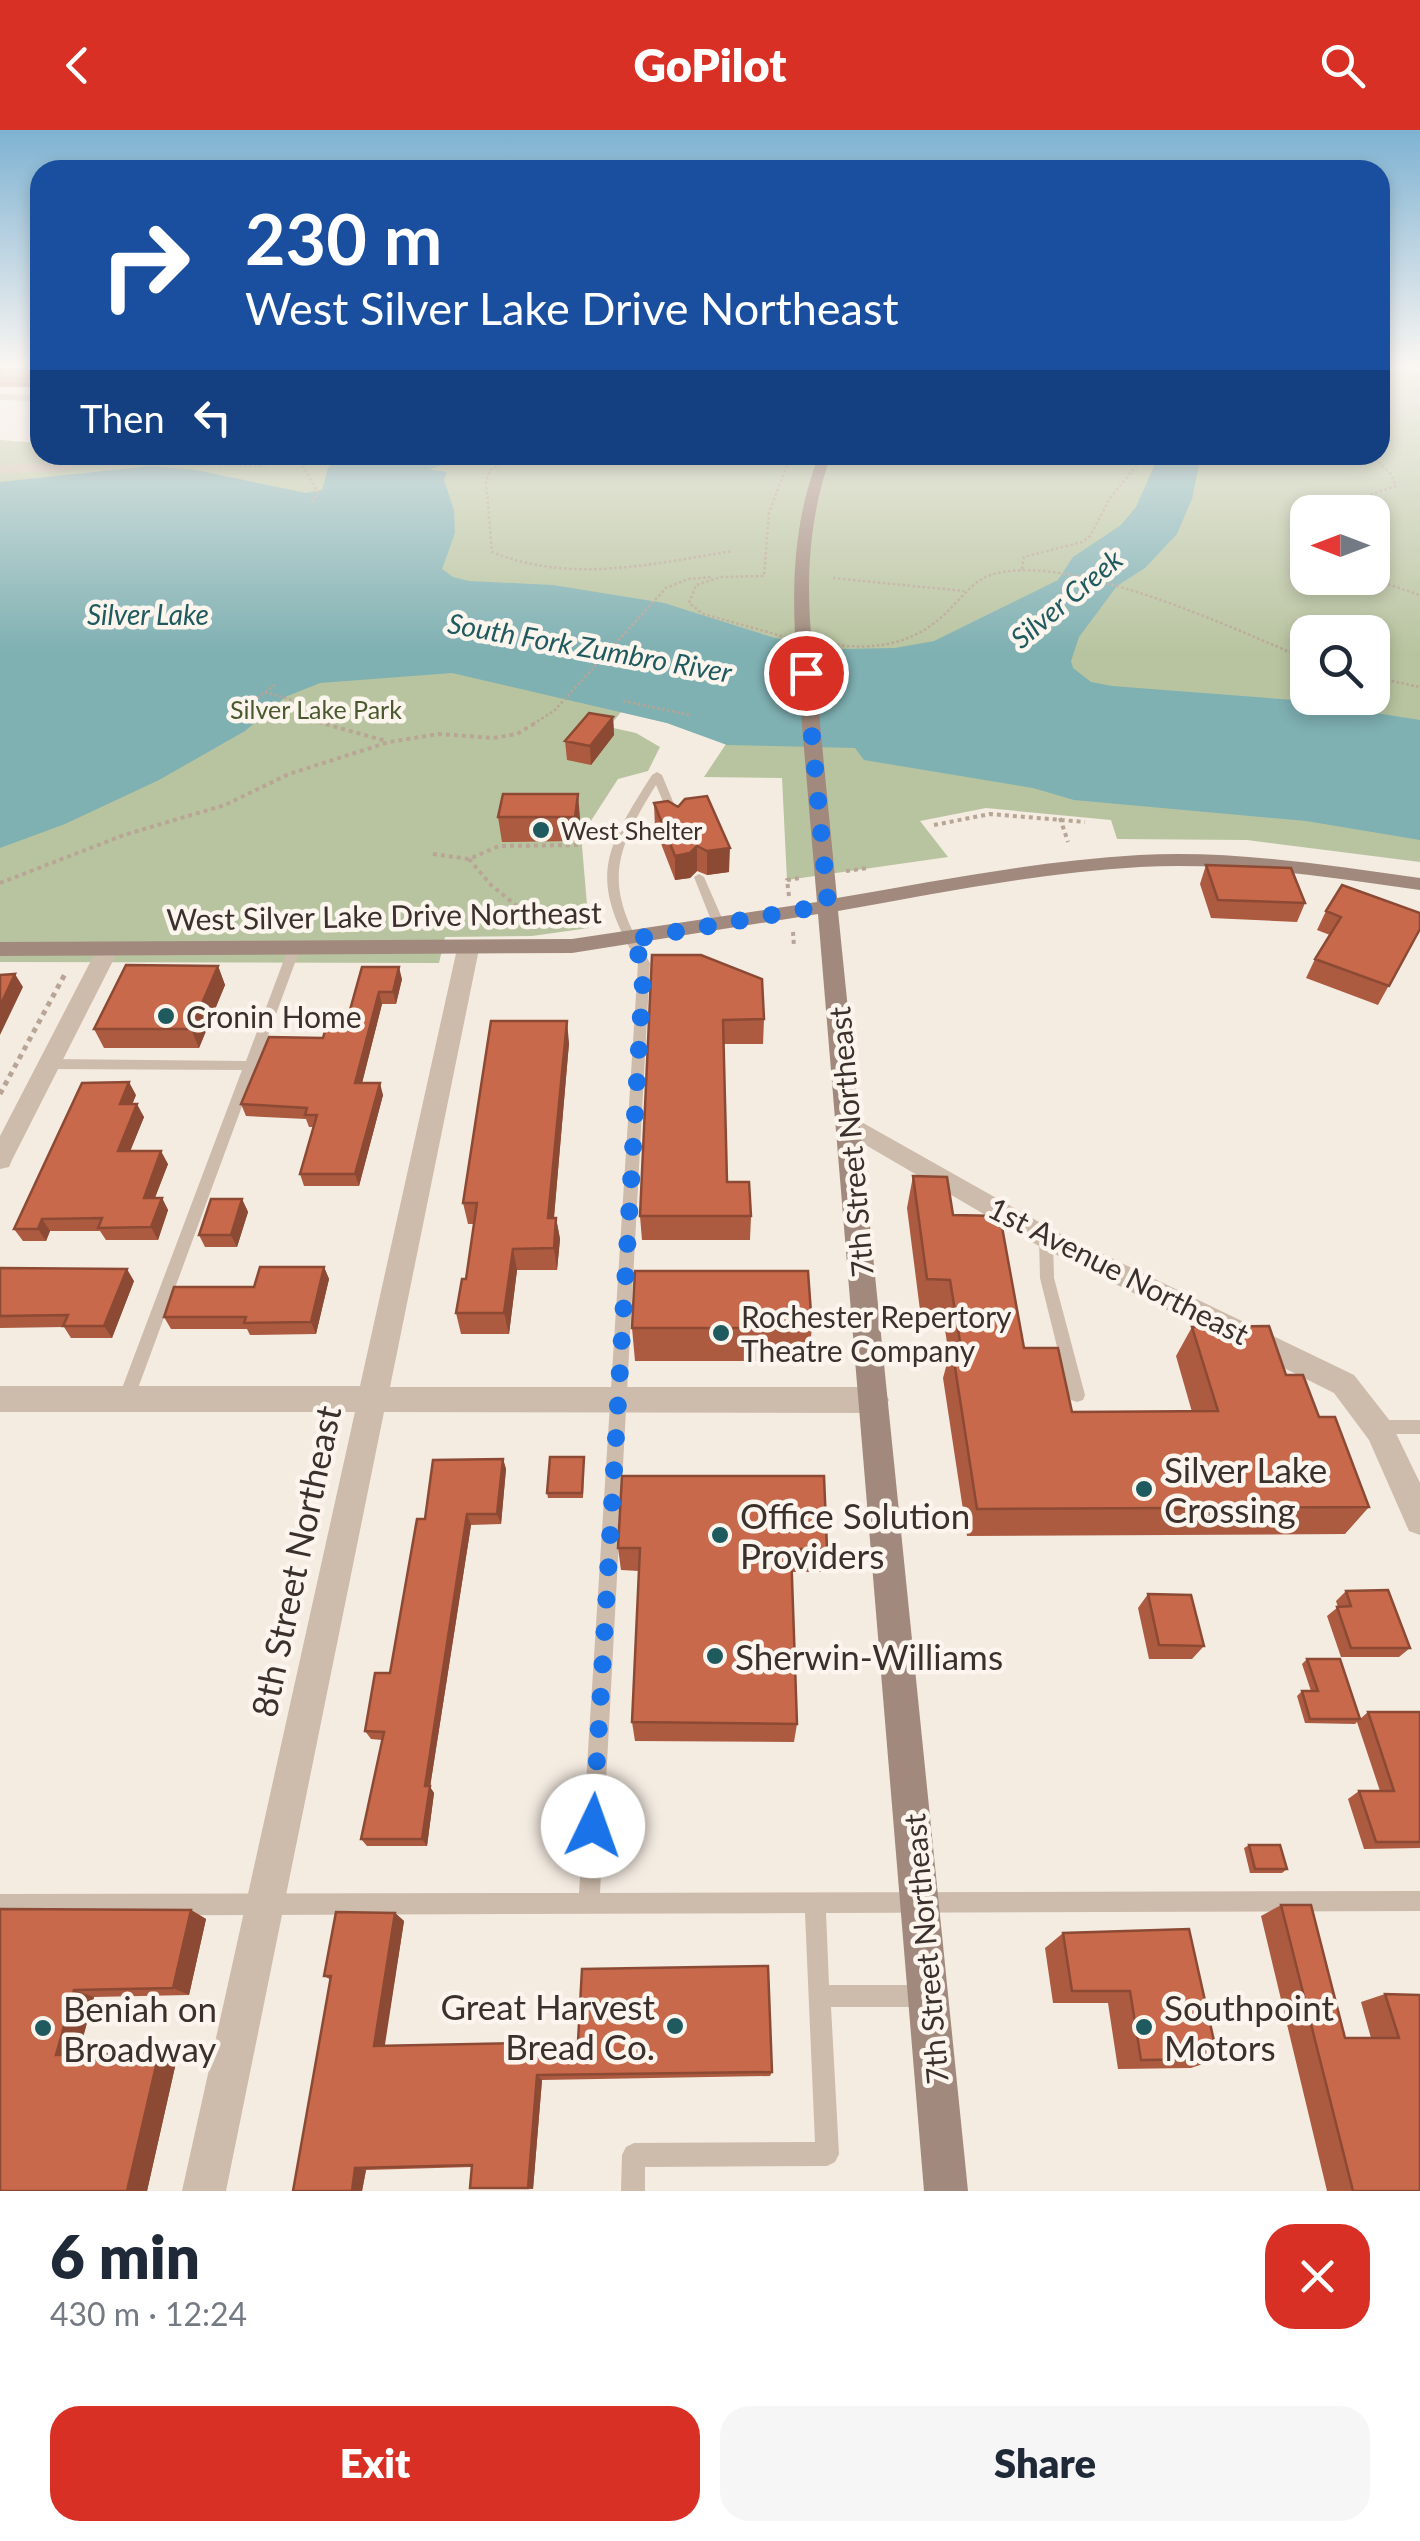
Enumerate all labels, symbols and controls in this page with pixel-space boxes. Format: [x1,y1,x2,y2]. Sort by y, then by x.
icon: back [50,38,105,93]
text: GoPilot [634,38,786,92]
icon: search [1315,38,1370,93]
text: 230 m [245,196,442,280]
icon: right [80,200,210,330]
text: West Silver Lake Drive Northeast [245,281,899,335]
icon: left [185,390,240,445]
text: Then [80,395,165,441]
north arrow [1290,495,1390,595]
map controls [1290,495,1390,715]
water label: Silver Creek [1003,541,1129,655]
water label: Silver Lake [87,597,209,631]
water label: South Fork Zumbro River [445,605,735,689]
button: search [1290,615,1390,715]
pin [764,631,849,716]
icon: arrive [779,646,834,701]
park label: Silver Lake Park [230,694,402,724]
place label: West Shelter [561,815,702,845]
marker: West Shelter [530,819,552,841]
street label: West Silver Lake Drive Northeast [166,893,602,937]
place label: Cronin Home [186,998,362,1034]
marker: Cronin Home [155,1005,177,1027]
street label: 7th Street Northeast [820,1005,880,1279]
street label: 1st Avenue Northeast [983,1189,1255,1351]
place label: Rochester Repertory Theatre Company [741,1298,1012,1368]
marker: Rochester Repertory Theatre Company [710,1322,732,1344]
street label: 8th Street Northeast [242,1401,349,1720]
place label: Silver Lake Crossing [1164,1448,1327,1530]
marker: Silver Lake Crossing [1133,1478,1155,1500]
place label: Office Solution Providers [740,1494,970,1576]
marker: Office Solution Providers [709,1524,731,1546]
place label: Sherwin-Williams [735,1635,1003,1677]
marker: Sherwin-Williams [704,1645,726,1667]
position arrow [541,1774,645,1878]
street label: 7th Street Northeast [895,1812,955,2086]
place label: Great Harvest Bread Co. [440,1985,655,2067]
place label: Southpoint Motors [1164,1986,1334,2068]
place label: Beniah on Broadway [63,1987,217,2069]
marker: Great Harvest Bread Co. [664,2015,686,2037]
marker: Southpoint Motors [1133,2016,1155,2038]
marker: Beniah on Broadway [32,2017,54,2039]
text: 6 min [50,2220,200,2292]
button: close [1265,2224,1370,2329]
text: 430 m · 12:24 [50,2294,247,2333]
button: Exit [50,2406,700,2521]
button: Share [720,2406,1370,2521]

